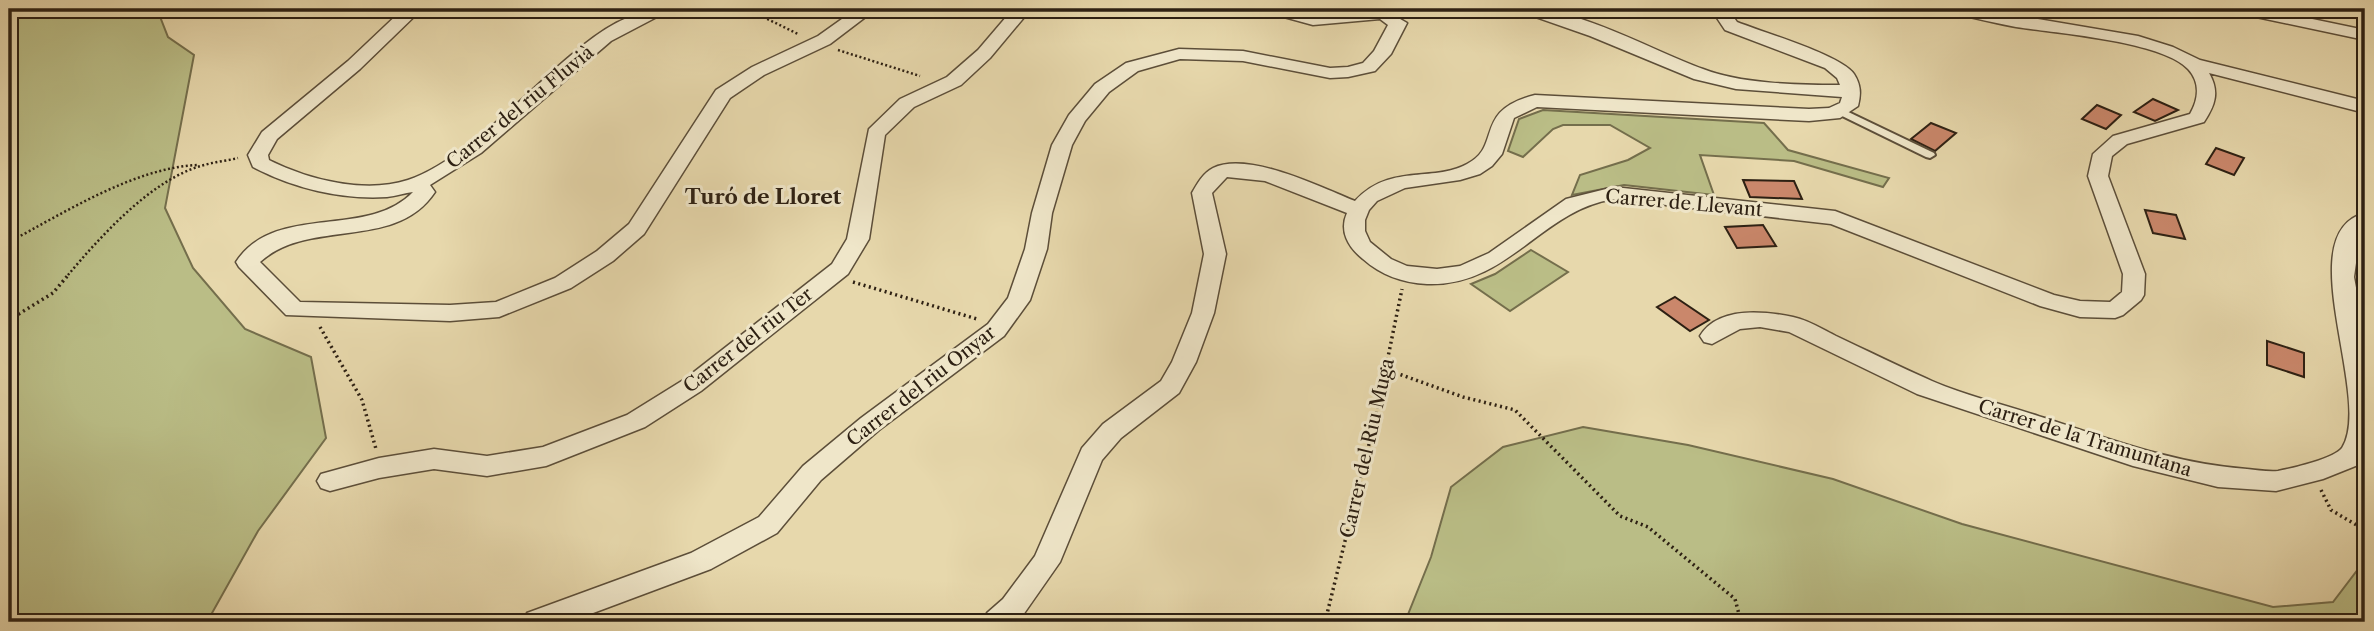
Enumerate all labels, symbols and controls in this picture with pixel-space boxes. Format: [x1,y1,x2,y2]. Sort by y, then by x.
street label: Carrer del riu Fluvià [442,41,598,173]
district label: Turó de Lloret [685,184,842,209]
street label: Carrer de Llevant [1604,185,1764,221]
street label: Carrer del riu Ter [679,282,817,398]
street label: Carrer del riu Onyar [842,321,1000,451]
street label: Carrer del Riu Muga [1335,356,1399,540]
street label: Carrer de la Tramuntana [1975,395,2195,481]

